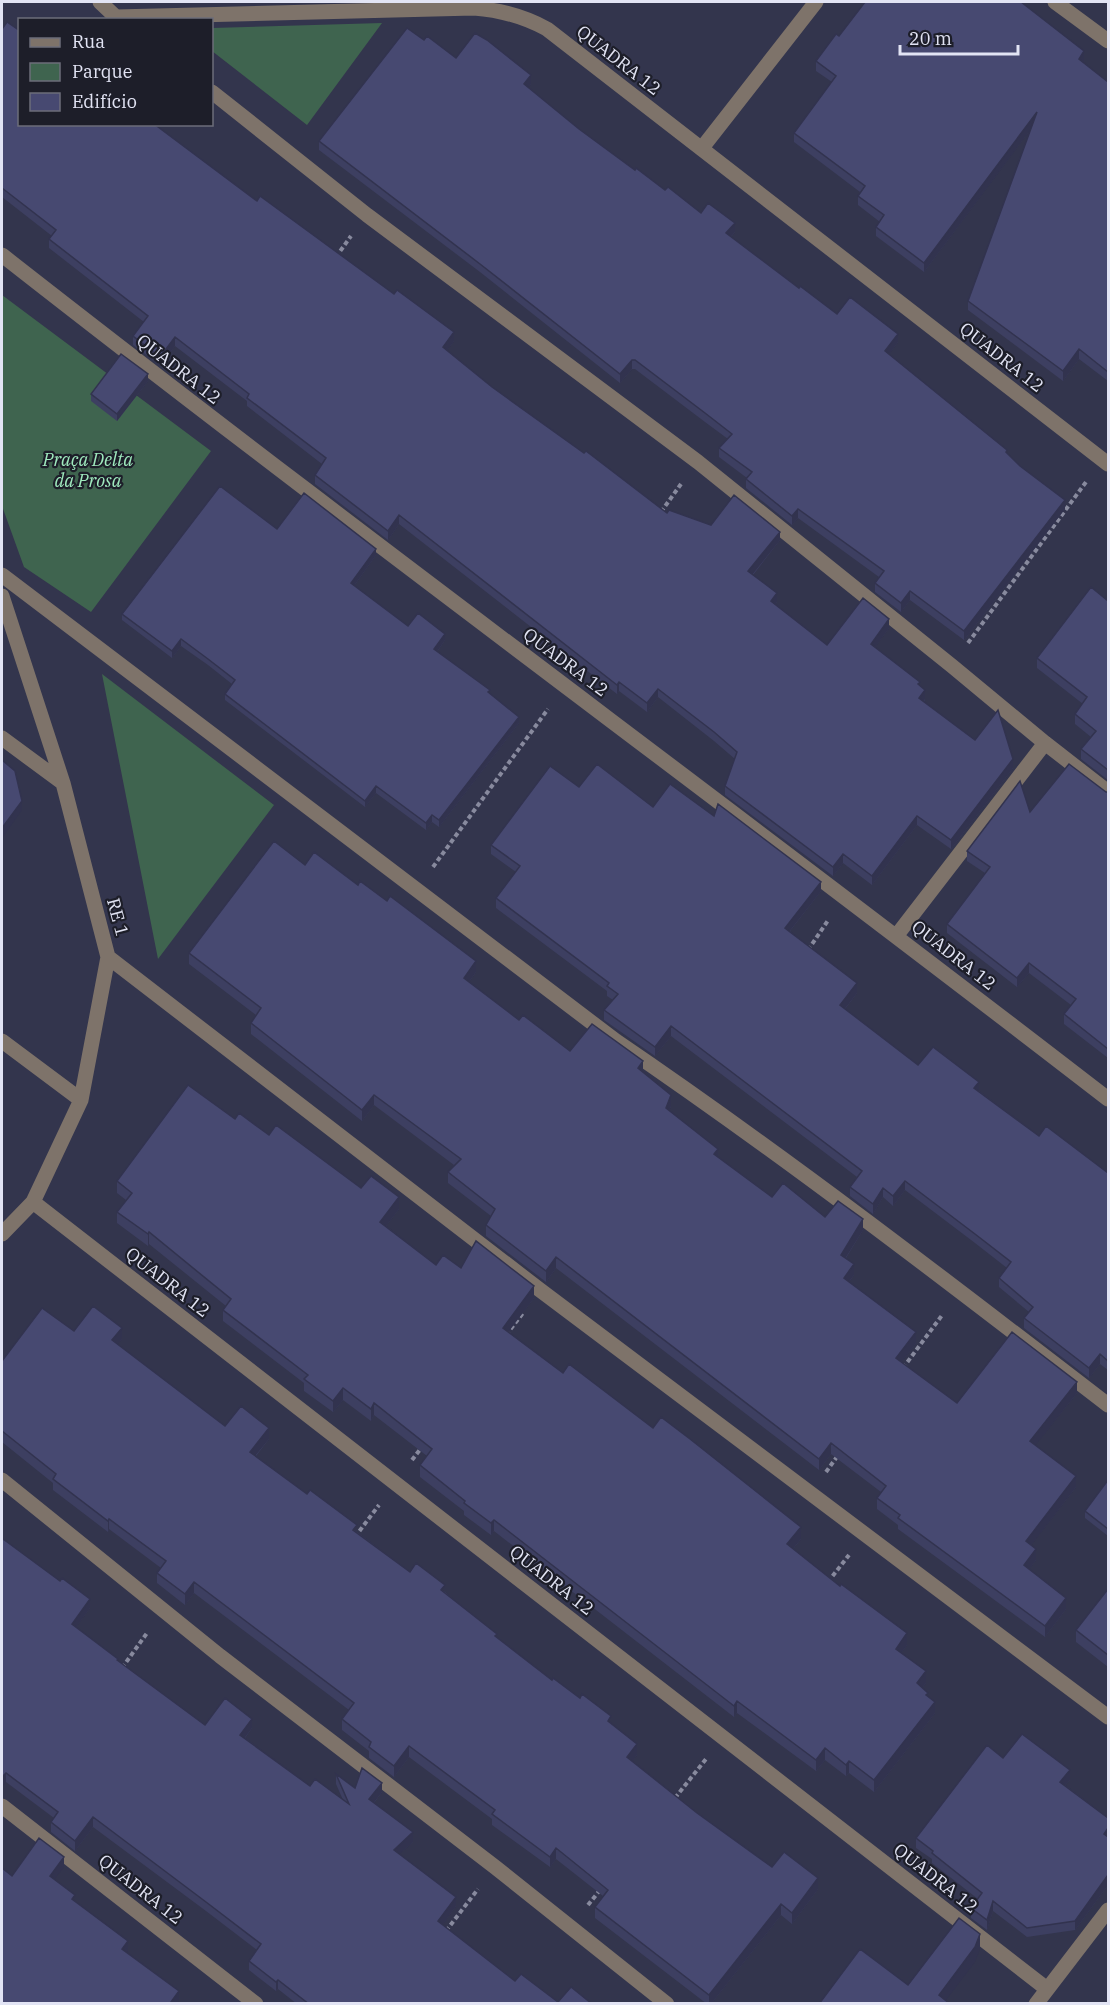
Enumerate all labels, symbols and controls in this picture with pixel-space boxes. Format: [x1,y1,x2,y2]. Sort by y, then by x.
legend [18,18,213,126]
scale bar [900,18,1018,56]
street label: QUADRA 12 [572,20,666,100]
text: 20 m [909,27,952,50]
text: Rua [72,30,105,53]
text: Parque [72,60,132,83]
text: Edifício [72,90,137,113]
street label: QUADRA 12 [955,317,1049,397]
street label: QUADRA 12 [132,329,226,409]
park label: Praça Delta da Prosa [42,448,133,492]
street label: QUADRA 12 [519,622,613,702]
street label: RE 1 [102,895,134,939]
street label: QUADRA 12 [907,915,1001,995]
street label: QUADRA 12 [121,1242,215,1322]
street label: QUADRA 12 [505,1540,599,1620]
street label: QUADRA 12 [889,1838,983,1918]
street label: QUADRA 12 [94,1849,188,1929]

